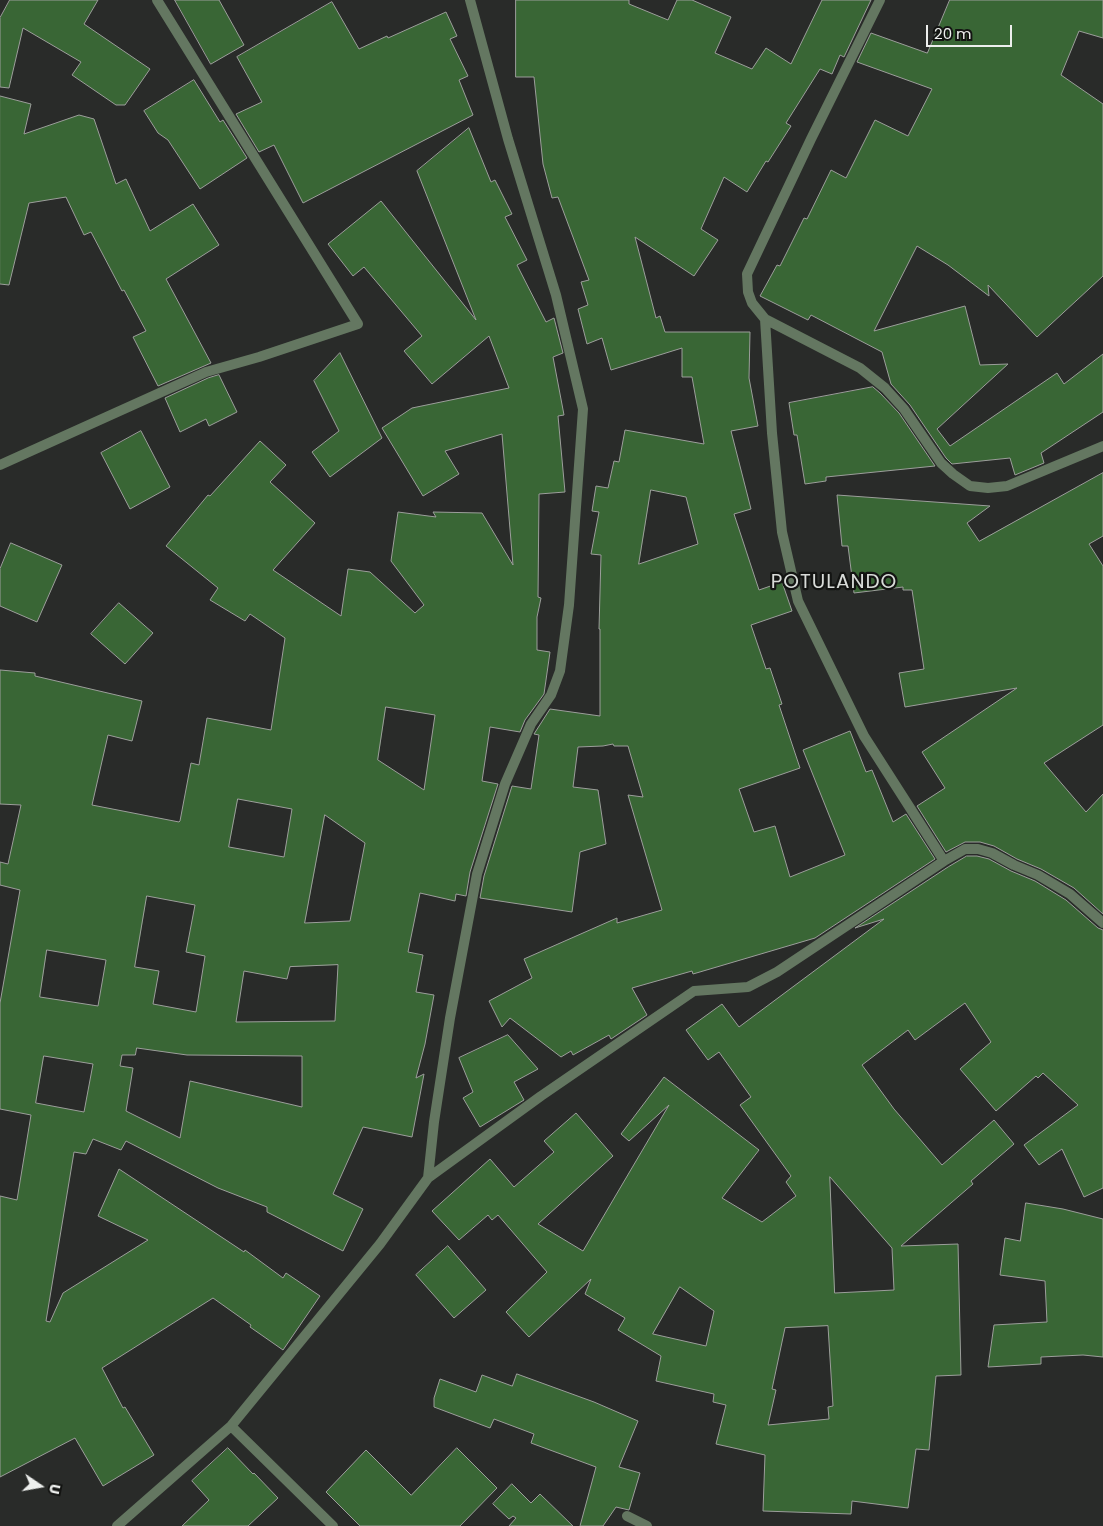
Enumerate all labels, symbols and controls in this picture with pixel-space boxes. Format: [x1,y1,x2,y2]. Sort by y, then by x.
scale bar [928,15,1014,47]
text: 20 m [934,23,972,44]
district label: POTULANDO [770,571,898,595]
north arrow [15,1461,65,1511]
text: U [44,1482,65,1496]

